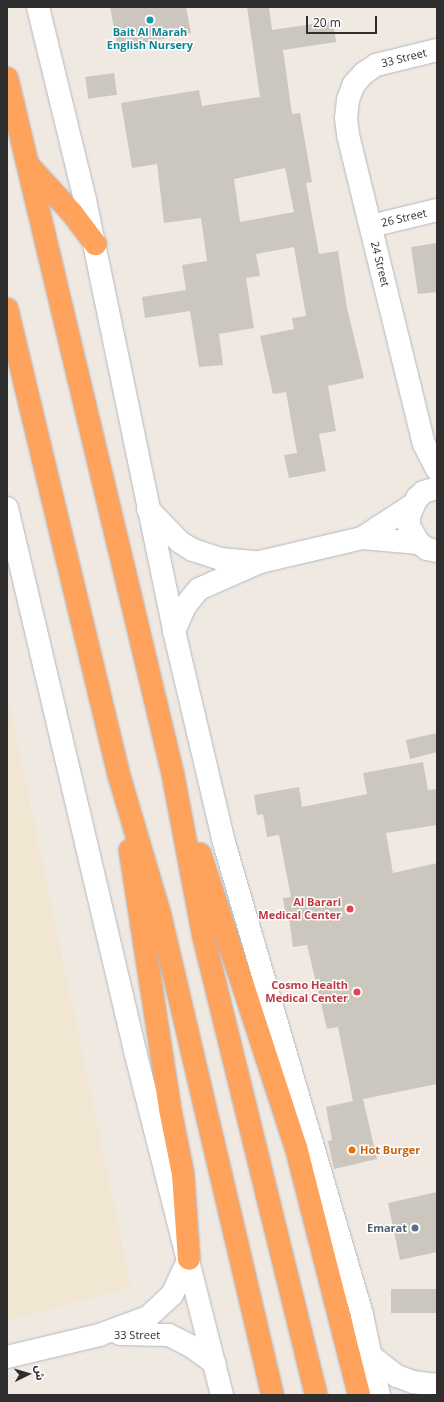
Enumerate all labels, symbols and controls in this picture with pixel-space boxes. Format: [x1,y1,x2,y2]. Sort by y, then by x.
scale bar [308,8,379,34]
text: 20 m [313,14,341,31]
marker: Bait Al Marah English Nursery [145,15,155,25]
place label: Bait Al Marah English Nursery [107,26,193,52]
street label: 33 Street [380,46,428,70]
street label: 26 Street [380,206,428,230]
street label: 24 Street [368,240,392,288]
place label: Al Barari Medical Center [258,896,341,922]
marker: Al Barari Medical Center [344,903,356,915]
place label: Cosmo Health Medical Center [265,979,348,1005]
marker: Cosmo Health Medical Center [351,986,363,998]
place label: Hot Burger [360,1143,420,1157]
marker: Hot Burger [347,1145,357,1155]
place label: Emarat [367,1221,407,1235]
marker: Emarat [410,1223,420,1233]
street label: 33 Street [114,1328,160,1342]
north arrow [8,1354,48,1394]
text: ش [32,1365,49,1381]

